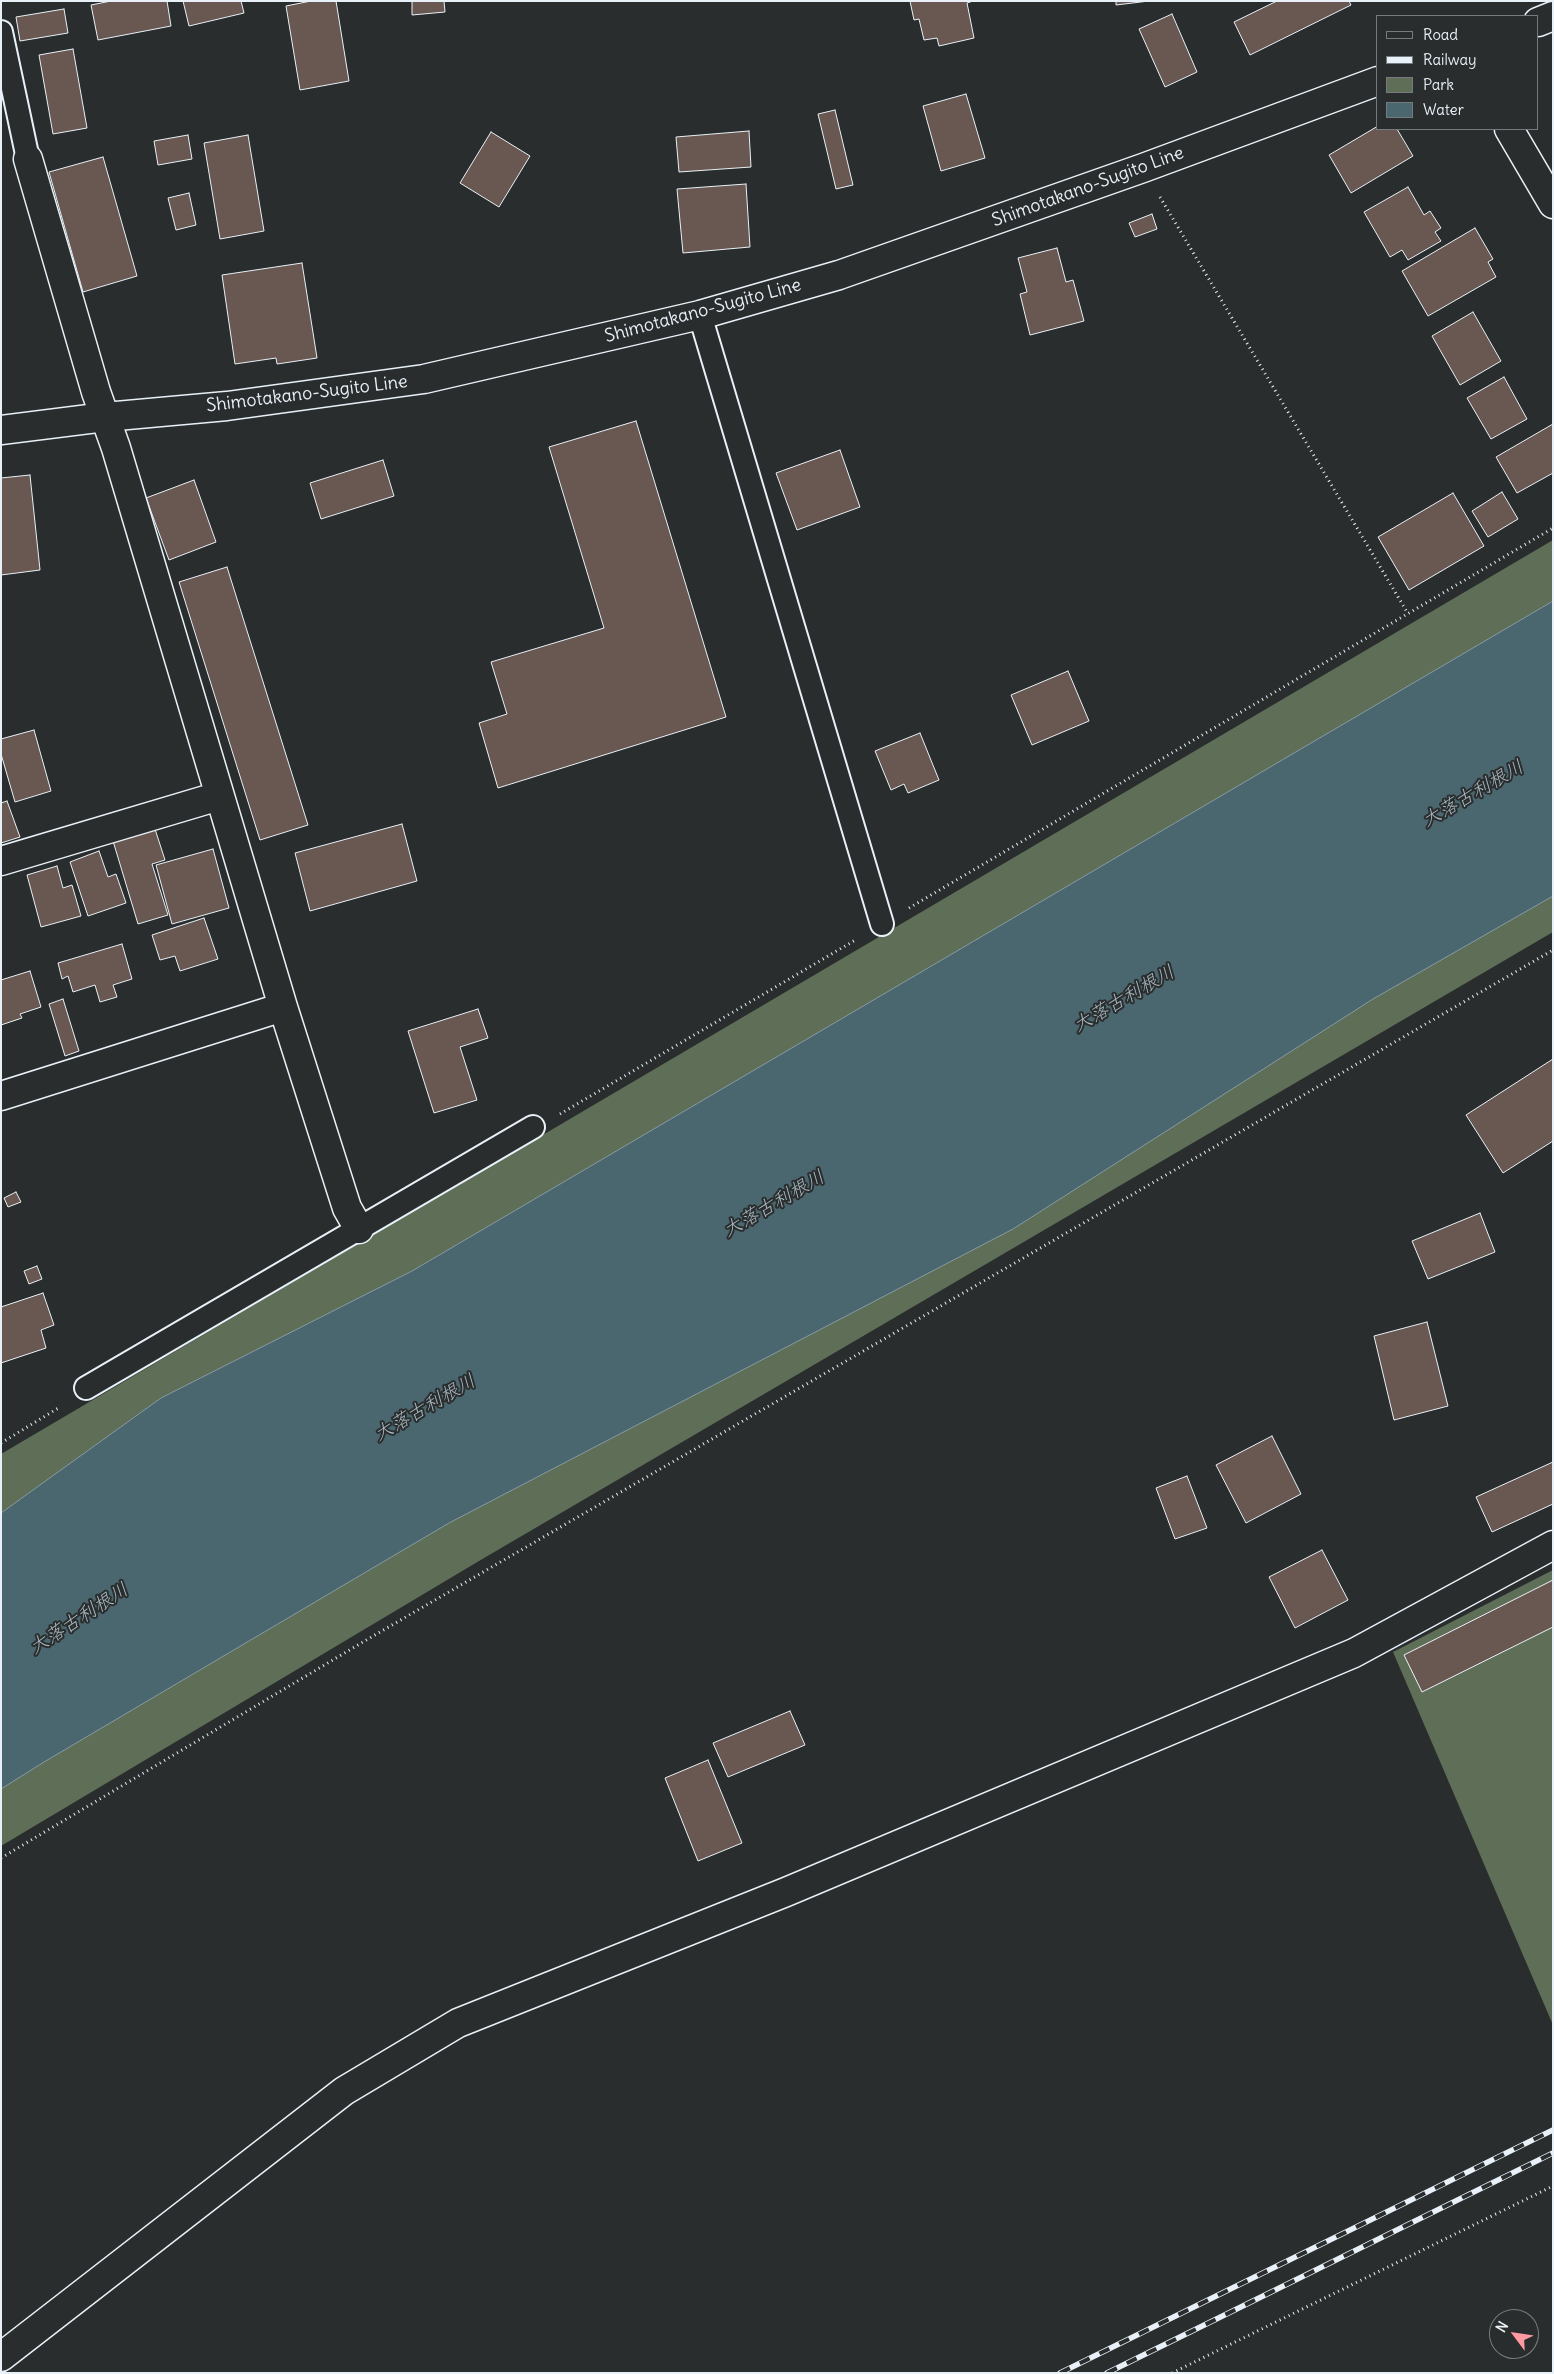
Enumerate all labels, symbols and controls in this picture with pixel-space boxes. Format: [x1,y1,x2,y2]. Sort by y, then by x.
legend [1376,15,1539,130]
text: Road [1423,25,1458,44]
text: Railway [1423,50,1477,69]
text: Park [1423,75,1454,94]
text: Water [1423,100,1464,119]
street label: Shimotakano-Sugito Line [989,142,1187,232]
street label: Shimotakano-Sugito Line [602,274,804,348]
street label: Shimotakano-Sugito Line [205,371,409,417]
water label: 大落古利根川 [1418,756,1528,832]
water label: 大落古利根川 [1069,961,1179,1037]
water label: 大落古利根川 [719,1166,829,1242]
water label: 大落古利根川 [370,1370,480,1446]
water label: 大落古利根川 [25,1578,133,1660]
north arrow [1489,2309,1539,2359]
text: N [1492,2318,1512,2336]

